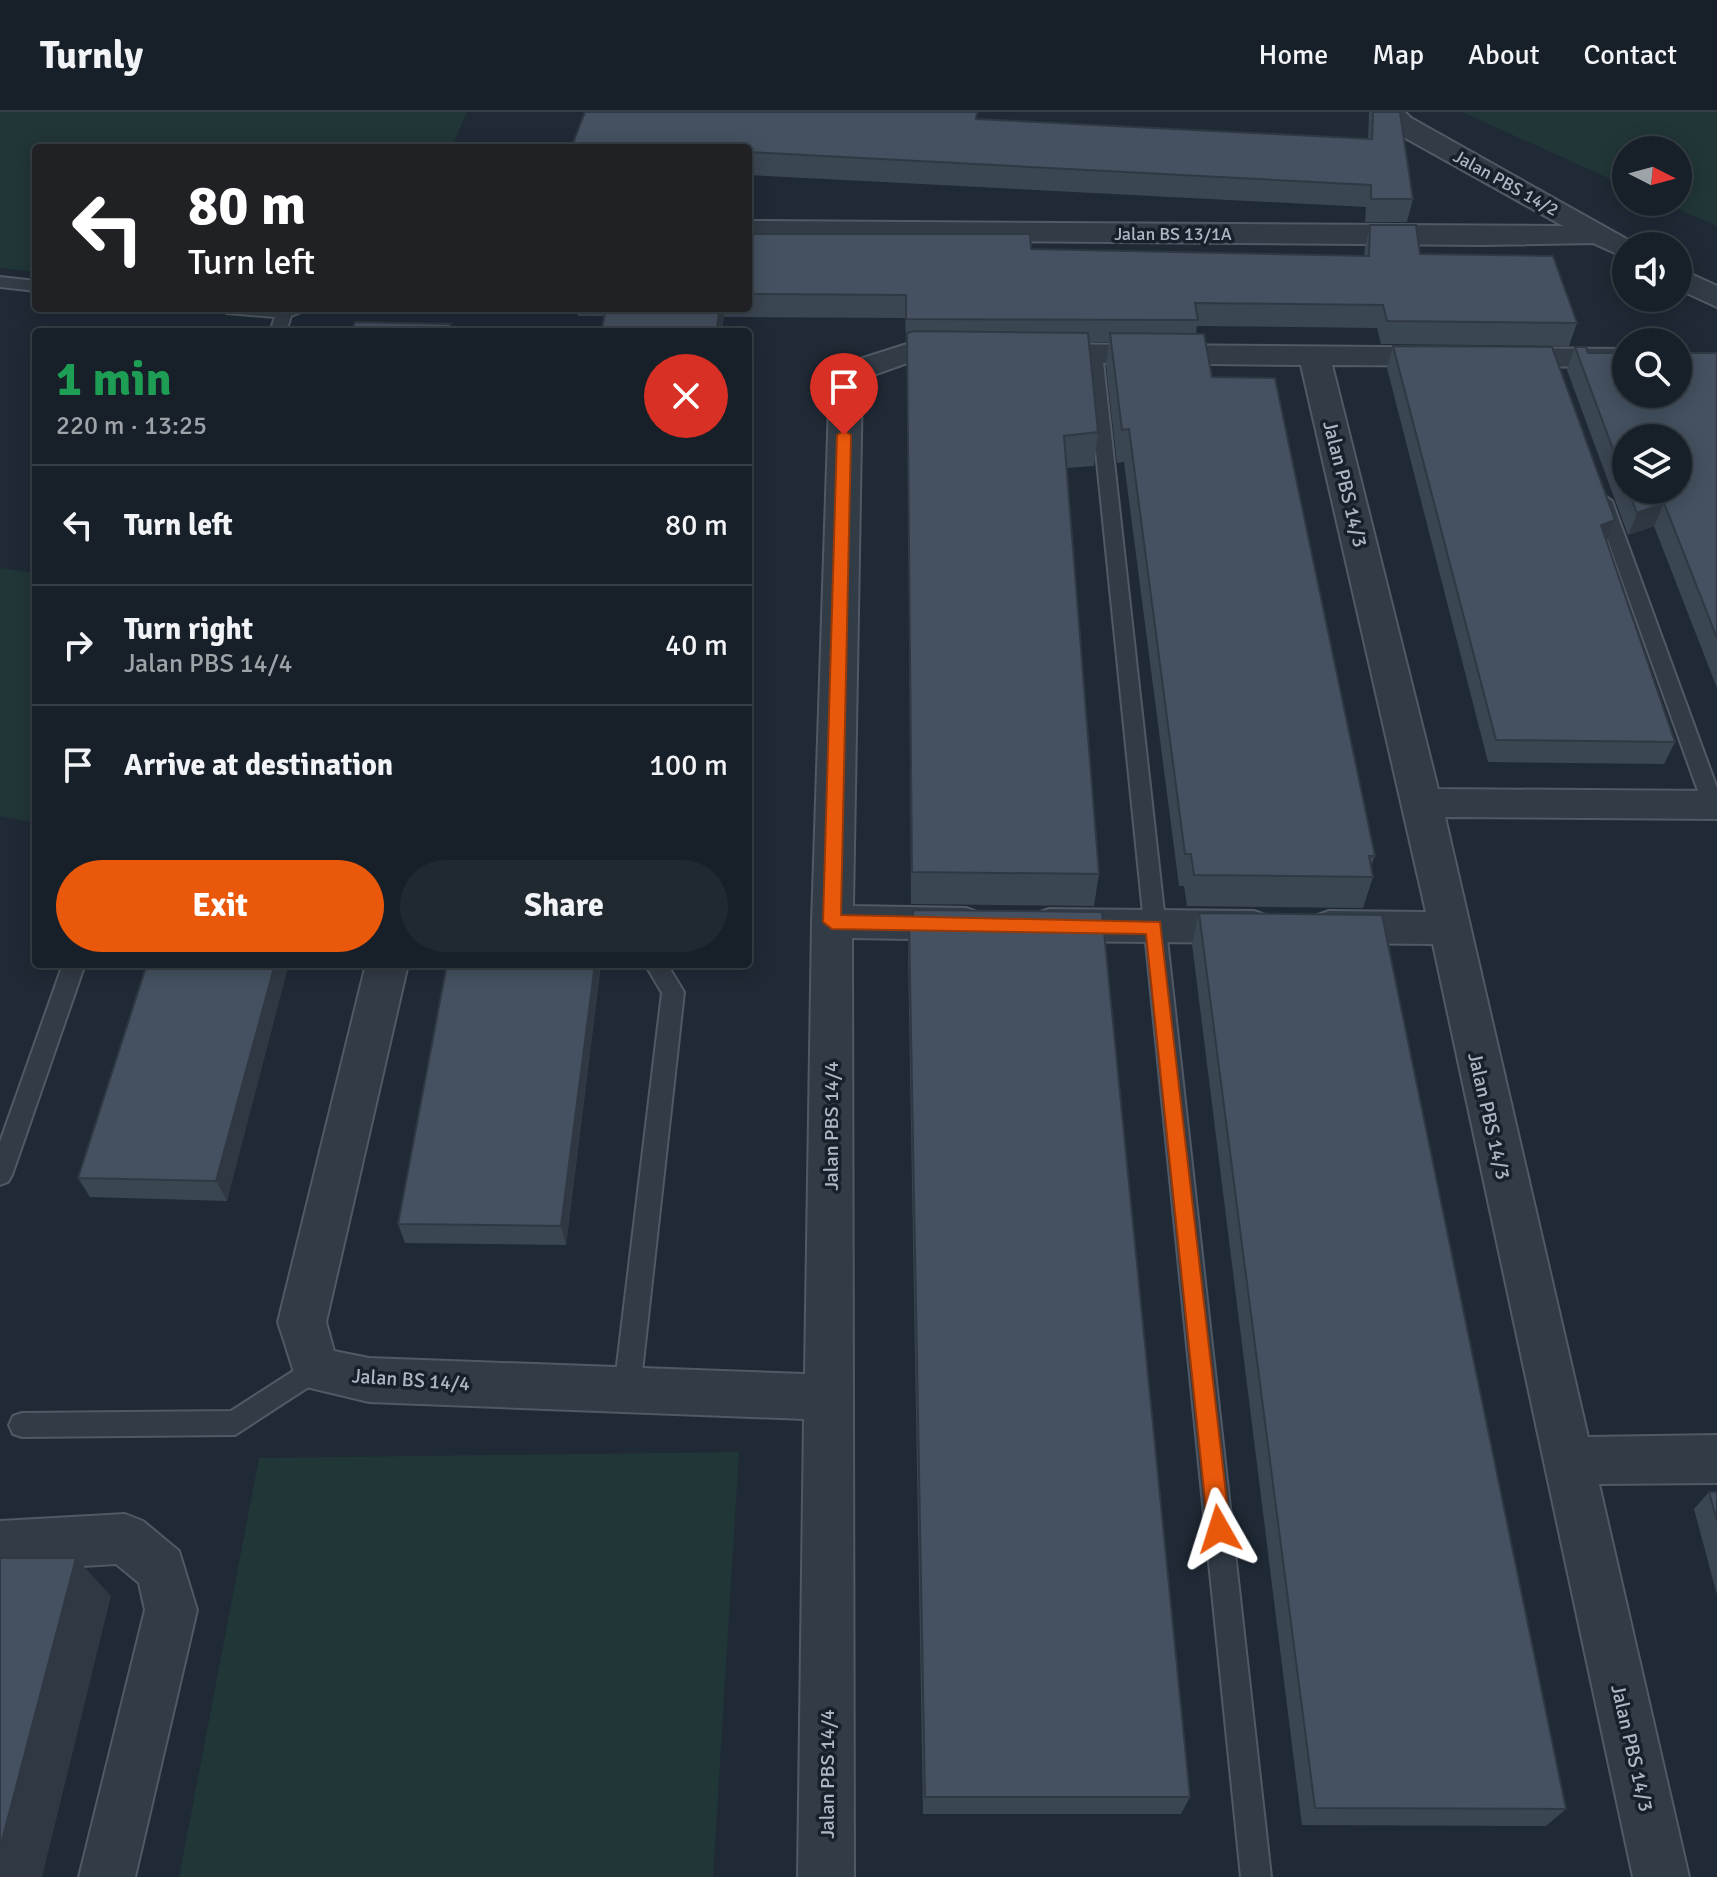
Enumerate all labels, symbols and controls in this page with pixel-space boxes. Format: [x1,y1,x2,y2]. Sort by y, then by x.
text: Turnly [40,32,143,79]
text: Home [1259,38,1328,72]
text: Map [1372,38,1424,72]
text: About [1468,38,1540,72]
text: Contact [1584,38,1677,72]
north arrow [1612,136,1692,216]
map controls [1612,136,1692,504]
street label: Jalan PBS 14/2 [1450,145,1562,221]
text: 80 m [188,171,306,240]
icon: left [56,176,160,280]
street label: Jalan BS 13/1A [1114,223,1232,245]
button: sound [1612,232,1692,312]
text: Turn left [188,240,315,285]
button: search [1612,328,1692,408]
text: 1 min [56,350,172,409]
pin [810,353,878,435]
button: close [644,354,728,438]
icon: arrive [822,365,866,409]
text: 220 m · 13:25 [56,410,207,442]
street label: Jalan PBS 14/3 [1317,418,1373,550]
button: layers [1612,424,1692,504]
icon: left [56,503,100,547]
text: Turn left [124,507,233,544]
text: 80 m [665,507,728,544]
text: Turn right [124,611,253,648]
icon: right [56,623,100,667]
text: 40 m [665,627,728,664]
text: Jalan PBS 14/4 [124,648,293,680]
icon: arrive [56,743,100,787]
text: Arrive at destination [124,747,393,784]
text: 100 m [649,747,728,784]
button: Exit [56,860,384,952]
button: Share [400,860,728,952]
street label: Jalan PBS 14/3 [1462,1050,1516,1182]
street label: Jalan PBS 14/4 [819,1061,844,1191]
street label: Jalan BS 14/4 [351,1363,471,1397]
position arrow [1177,1487,1261,1571]
street label: Jalan PBS 14/3 [1605,1682,1659,1814]
street label: Jalan PBS 14/4 [815,1709,840,1839]

